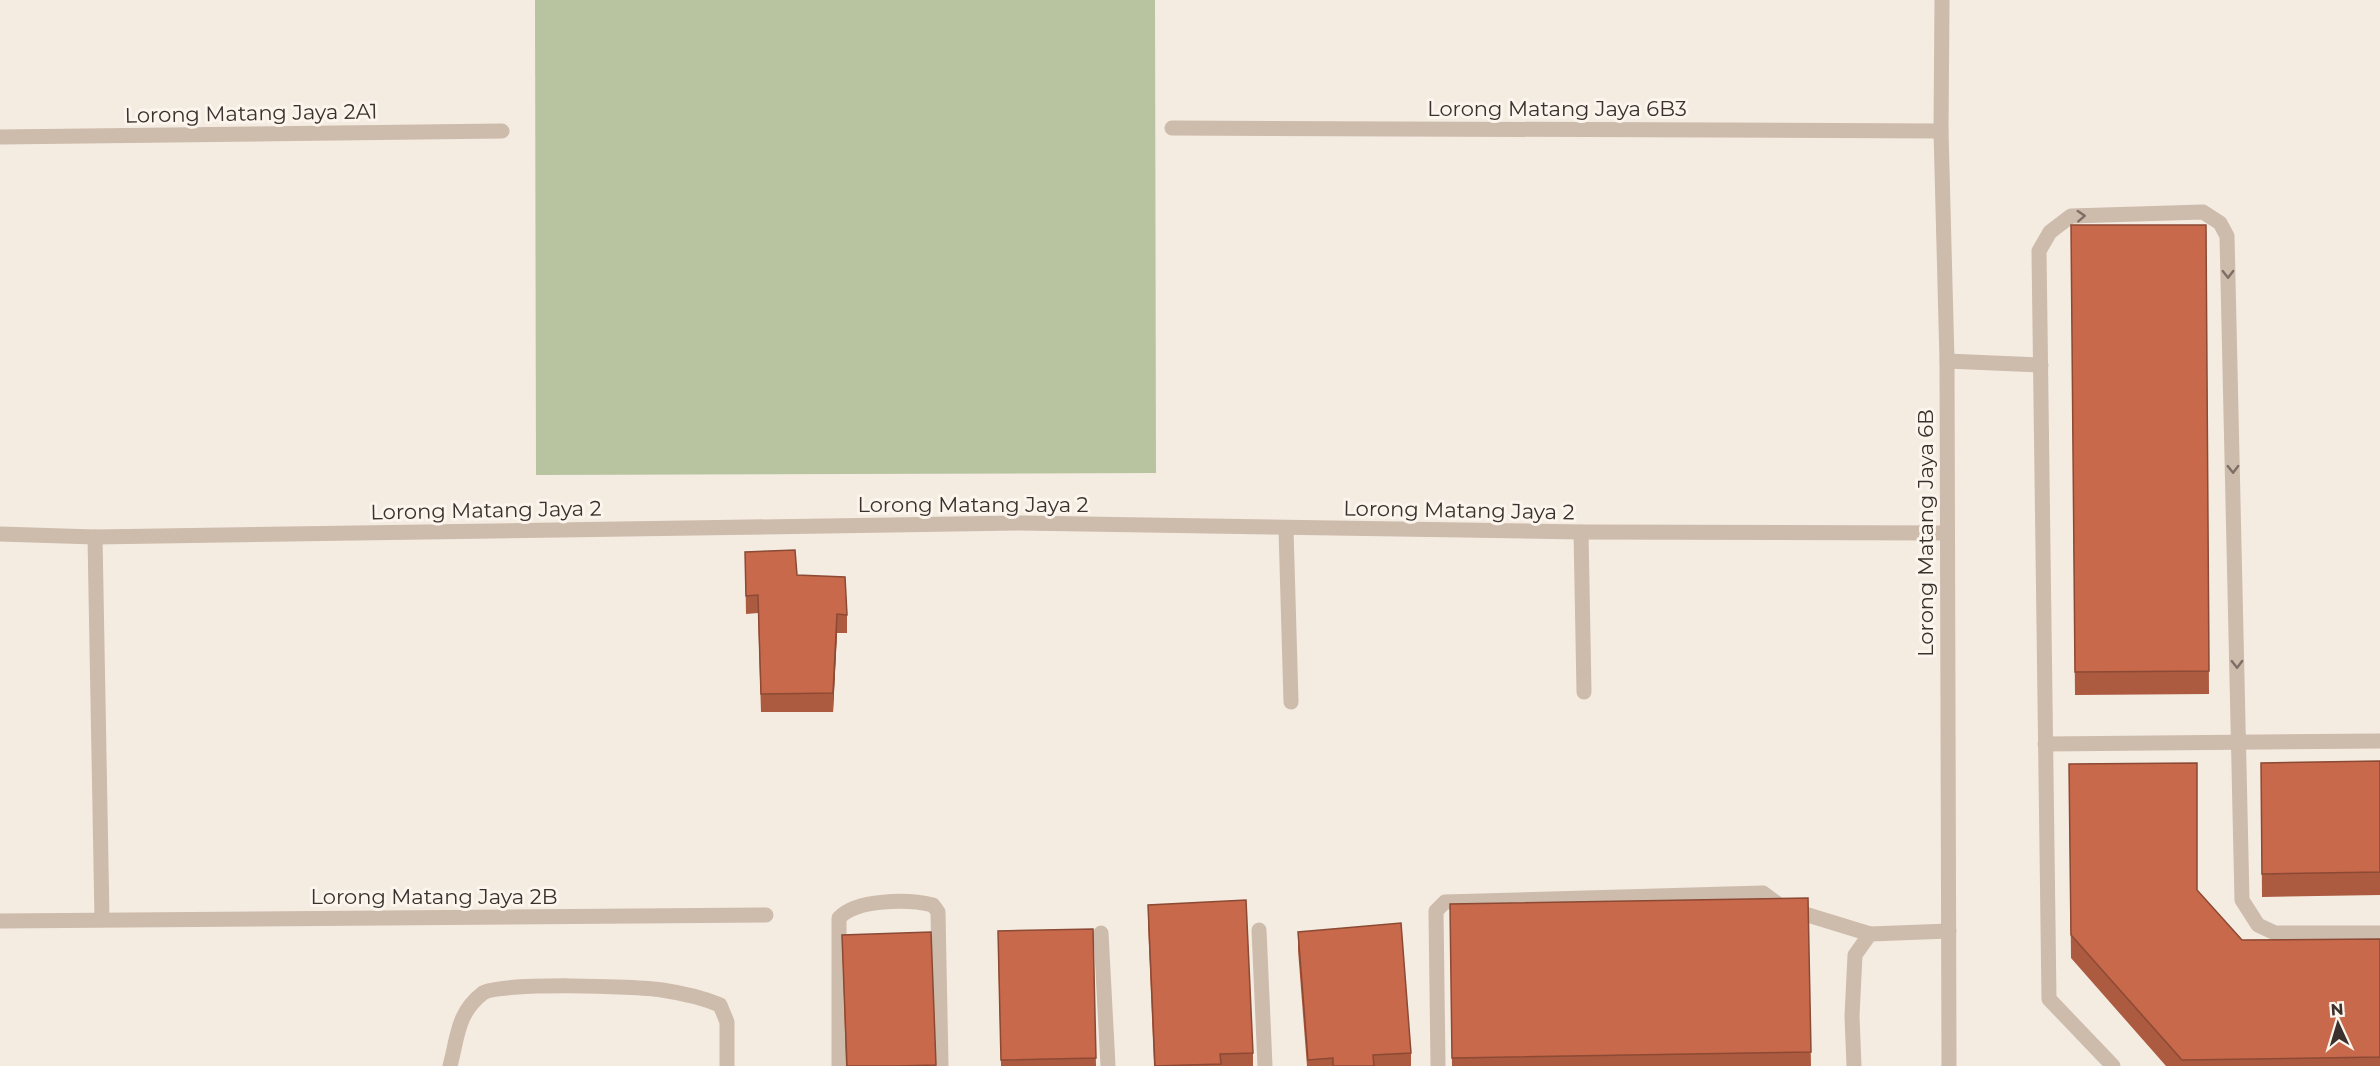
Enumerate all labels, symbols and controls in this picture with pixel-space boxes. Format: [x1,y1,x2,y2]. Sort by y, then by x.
street label: Lorong Matang Jaya 6B3 [1427,96,1687,121]
street label: Lorong Matang Jaya 2A1 [124,98,378,128]
one-way arrow [2077,209,2086,222]
one-way arrow [2221,270,2234,279]
street label: Lorong Matang Jaya 6B [1913,409,1938,657]
one-way arrow [2226,465,2239,474]
street label: Lorong Matang Jaya 2 [857,492,1089,517]
street label: Lorong Matang Jaya 2 [370,495,602,525]
street label: Lorong Matang Jaya 2 [1343,495,1575,525]
one-way arrow [2231,660,2244,669]
street label: Lorong Matang Jaya 2B [311,884,557,909]
north arrow [2308,994,2368,1054]
text: N [2330,1000,2344,1019]

